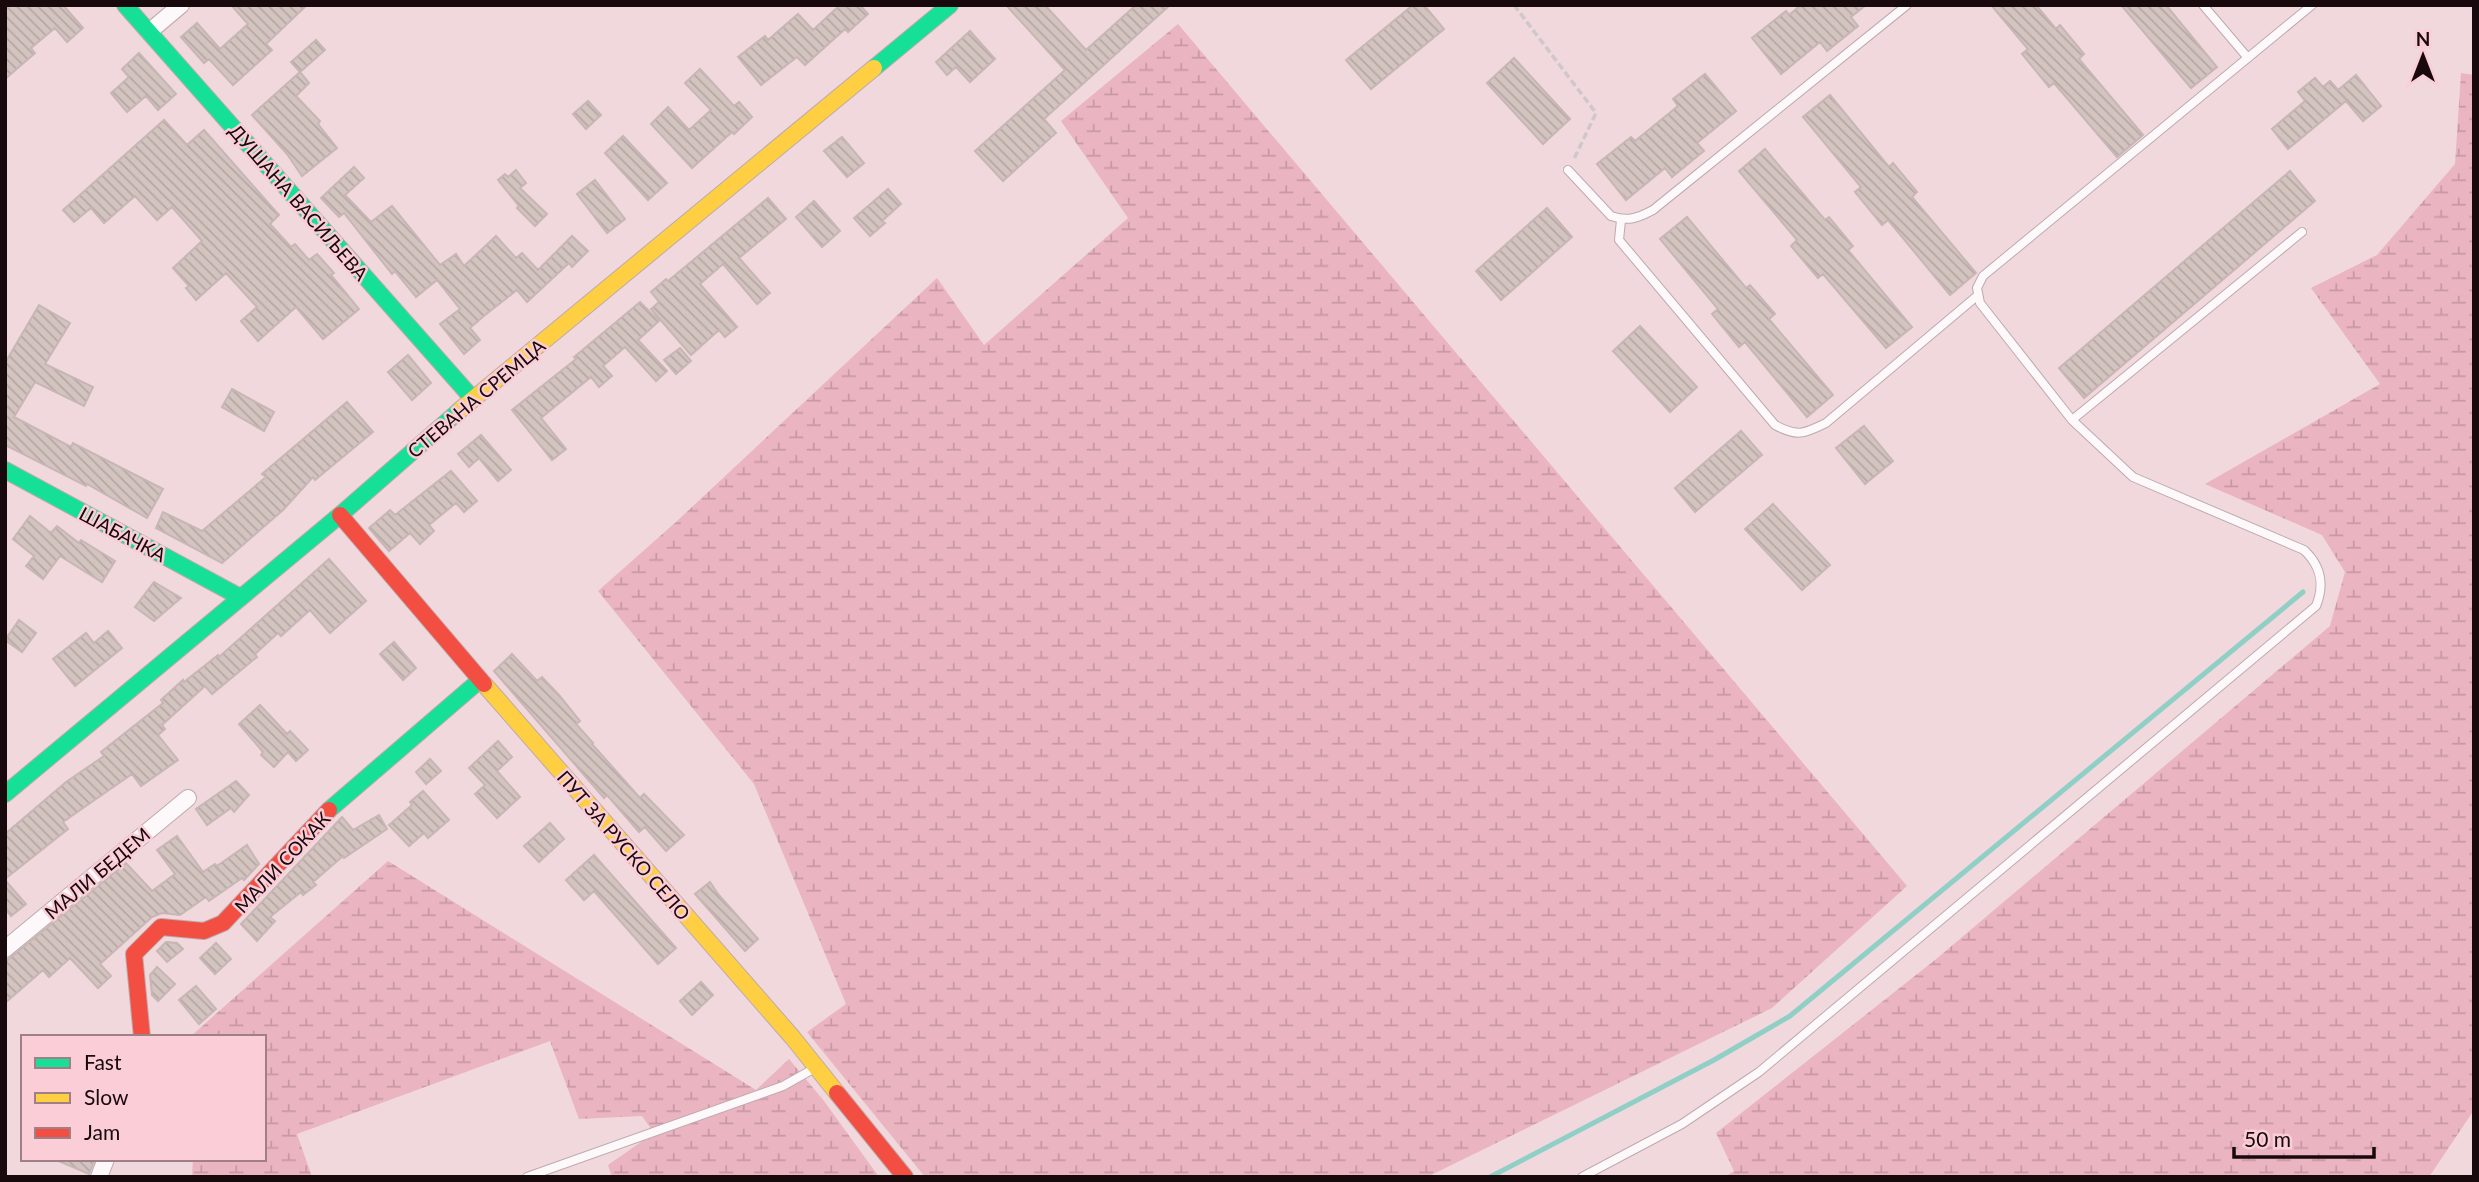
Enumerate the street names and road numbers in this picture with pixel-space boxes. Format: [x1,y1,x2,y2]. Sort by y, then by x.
street label: ДУШАНА ВАСИЉЕВА [225,119,373,285]
street label: СТЕВАНА СРЕМЦА [403,334,550,462]
street label: ШАБАЧКА [76,502,170,566]
street label: ПУТ ЗА РУСКО СЕЛО [553,765,695,925]
street label: МАЛИ СОКАК [229,807,335,917]
street label: МАЛИ БЕДЕМ [40,822,154,924]

